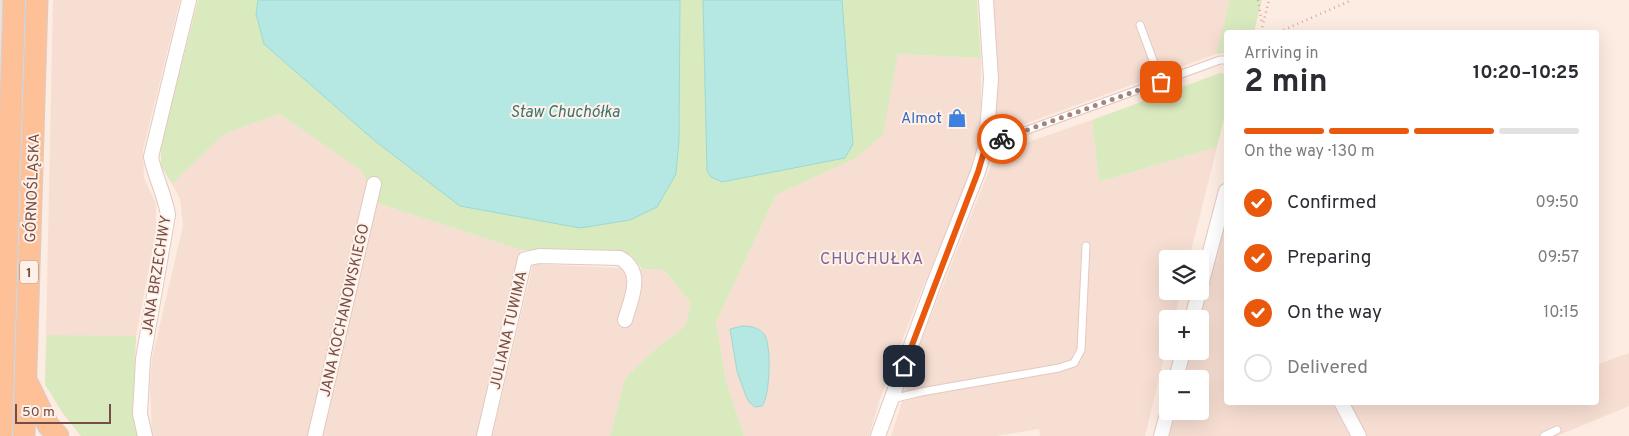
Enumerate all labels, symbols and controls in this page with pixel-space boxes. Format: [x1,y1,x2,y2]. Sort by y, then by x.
text: Arriving in [1244,44,1319,64]
pin [1140,61,1182,103]
text: 10:20–10:25 [1473,61,1579,85]
text: 2 min [1244,63,1328,103]
icon: bag [1147,68,1175,96]
water label: Staw Chuchółka [510,103,620,123]
shop icon: Almot [946,107,968,129]
place label: Almot [901,110,942,129]
courier [977,114,1027,164]
icon: bike [988,125,1016,153]
street label: GÓRNOŚLĄSKA [20,133,45,243]
text: On the way · 130 m [1244,142,1375,162]
icon: check [1244,189,1272,217]
text: Confirmed [1287,191,1377,215]
text: 09:50 [1535,193,1579,213]
street label: JANA BRZECHWY [139,214,176,336]
street label: JANA KOCHANOWSKIEGO [316,222,375,399]
icon: check [1244,244,1272,272]
text: Preparing [1287,246,1371,270]
text: 09:57 [1537,248,1579,268]
district label: CHUCHUŁKA [820,250,924,270]
map controls [1159,250,1209,420]
button: layers [1159,250,1209,300]
road number: 1 [20,260,38,284]
street label: JULIANA TUWIMA [487,269,532,392]
icon: check [1244,299,1272,327]
text: On the way [1287,301,1382,325]
text: 10:15 [1543,303,1579,323]
button: + [1159,310,1209,360]
pin [883,345,925,387]
icon: home [890,352,918,380]
text: Delivered [1287,356,1368,380]
button: − [1159,370,1209,420]
scale bar [15,401,111,424]
text: 50 m [22,404,55,421]

